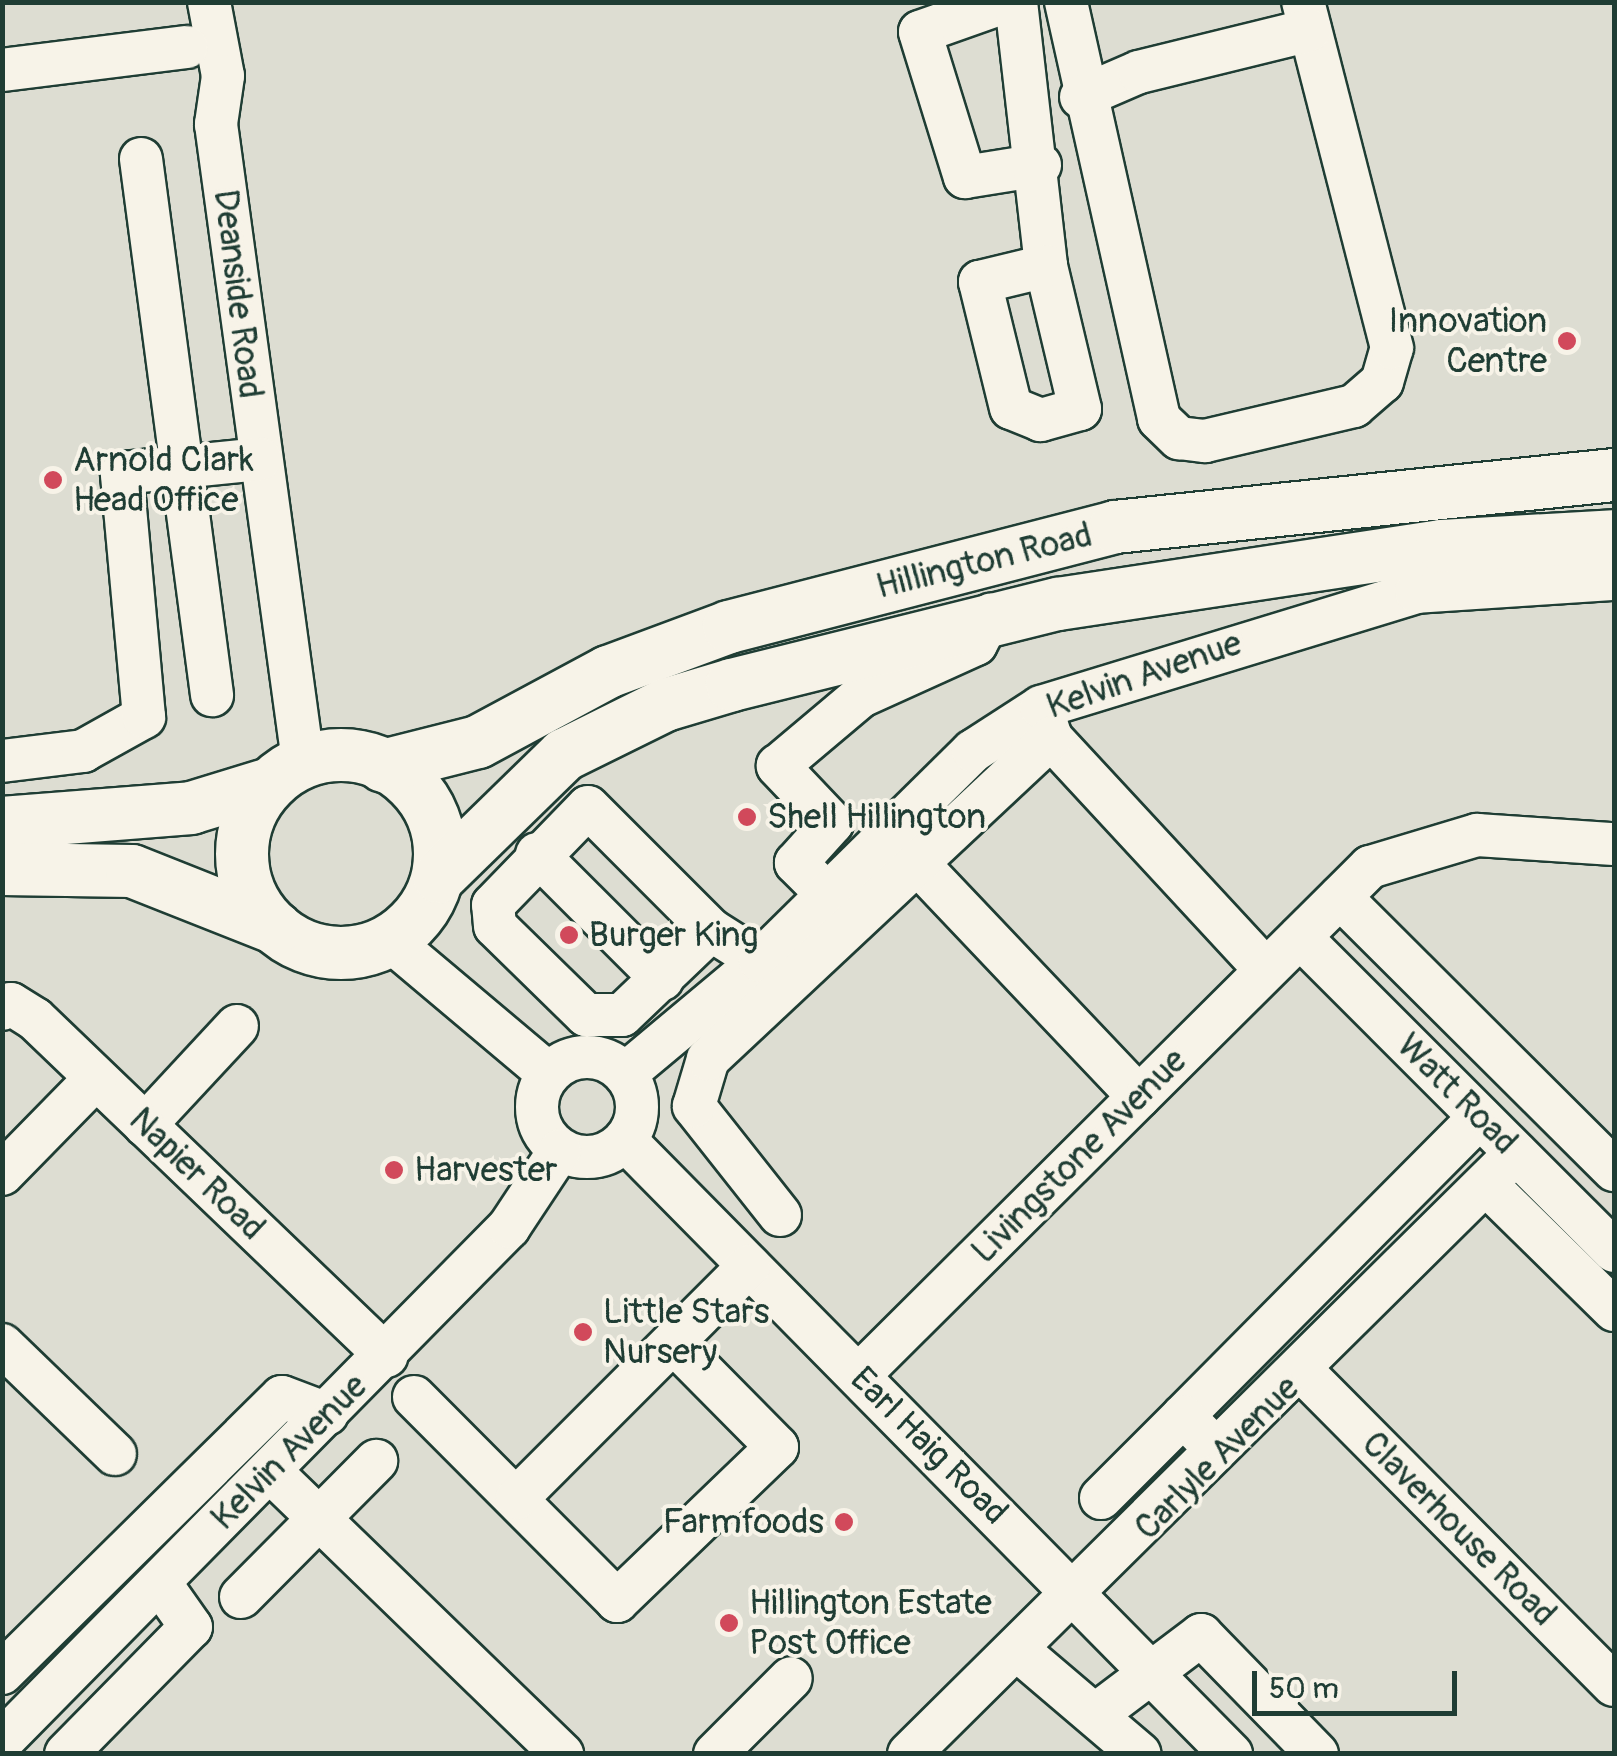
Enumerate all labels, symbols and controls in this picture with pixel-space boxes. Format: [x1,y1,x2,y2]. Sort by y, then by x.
street label: Deanside Road [204,187,272,401]
place label: Innovation Centre [1388,300,1547,382]
marker: Innovation Centre [1556,330,1578,352]
place label: Arnold Clark Head Office [73,439,254,521]
marker: Arnold Clark Head Office [42,469,64,491]
street label: Hillington Road [872,514,1096,608]
street label: Kelvin Avenue [1041,622,1247,728]
place label: Shell Hillington [767,796,986,838]
marker: Shell Hillington [736,806,758,828]
place label: Burger King [589,914,758,956]
marker: Burger King [558,924,580,946]
street label: Watt Road [1388,1025,1526,1163]
street label: Livingstone Avenue [963,1040,1195,1272]
street label: Napier Road [120,1099,274,1249]
place label: Harvester [414,1149,557,1191]
marker: Harvester [383,1159,405,1181]
place label: Little Stars Nursery [603,1291,769,1373]
marker: Little Stars Nursery [572,1321,594,1343]
street label: Earl Haig Road [842,1359,1016,1533]
street label: Kelvin Avenue [202,1365,376,1539]
street label: Carlyle Avenue [1126,1367,1308,1549]
street label: Claverhouse Road [1353,1423,1565,1635]
place label: Farmfoods [663,1501,824,1543]
marker: Farmfoods [833,1511,855,1533]
place label: Hillington Estate Post Office [749,1582,992,1664]
marker: Hillington Estate Post Office [718,1612,740,1634]
scale bar [1257,1651,1462,1713]
text: 50 m [1269,1670,1339,1707]

